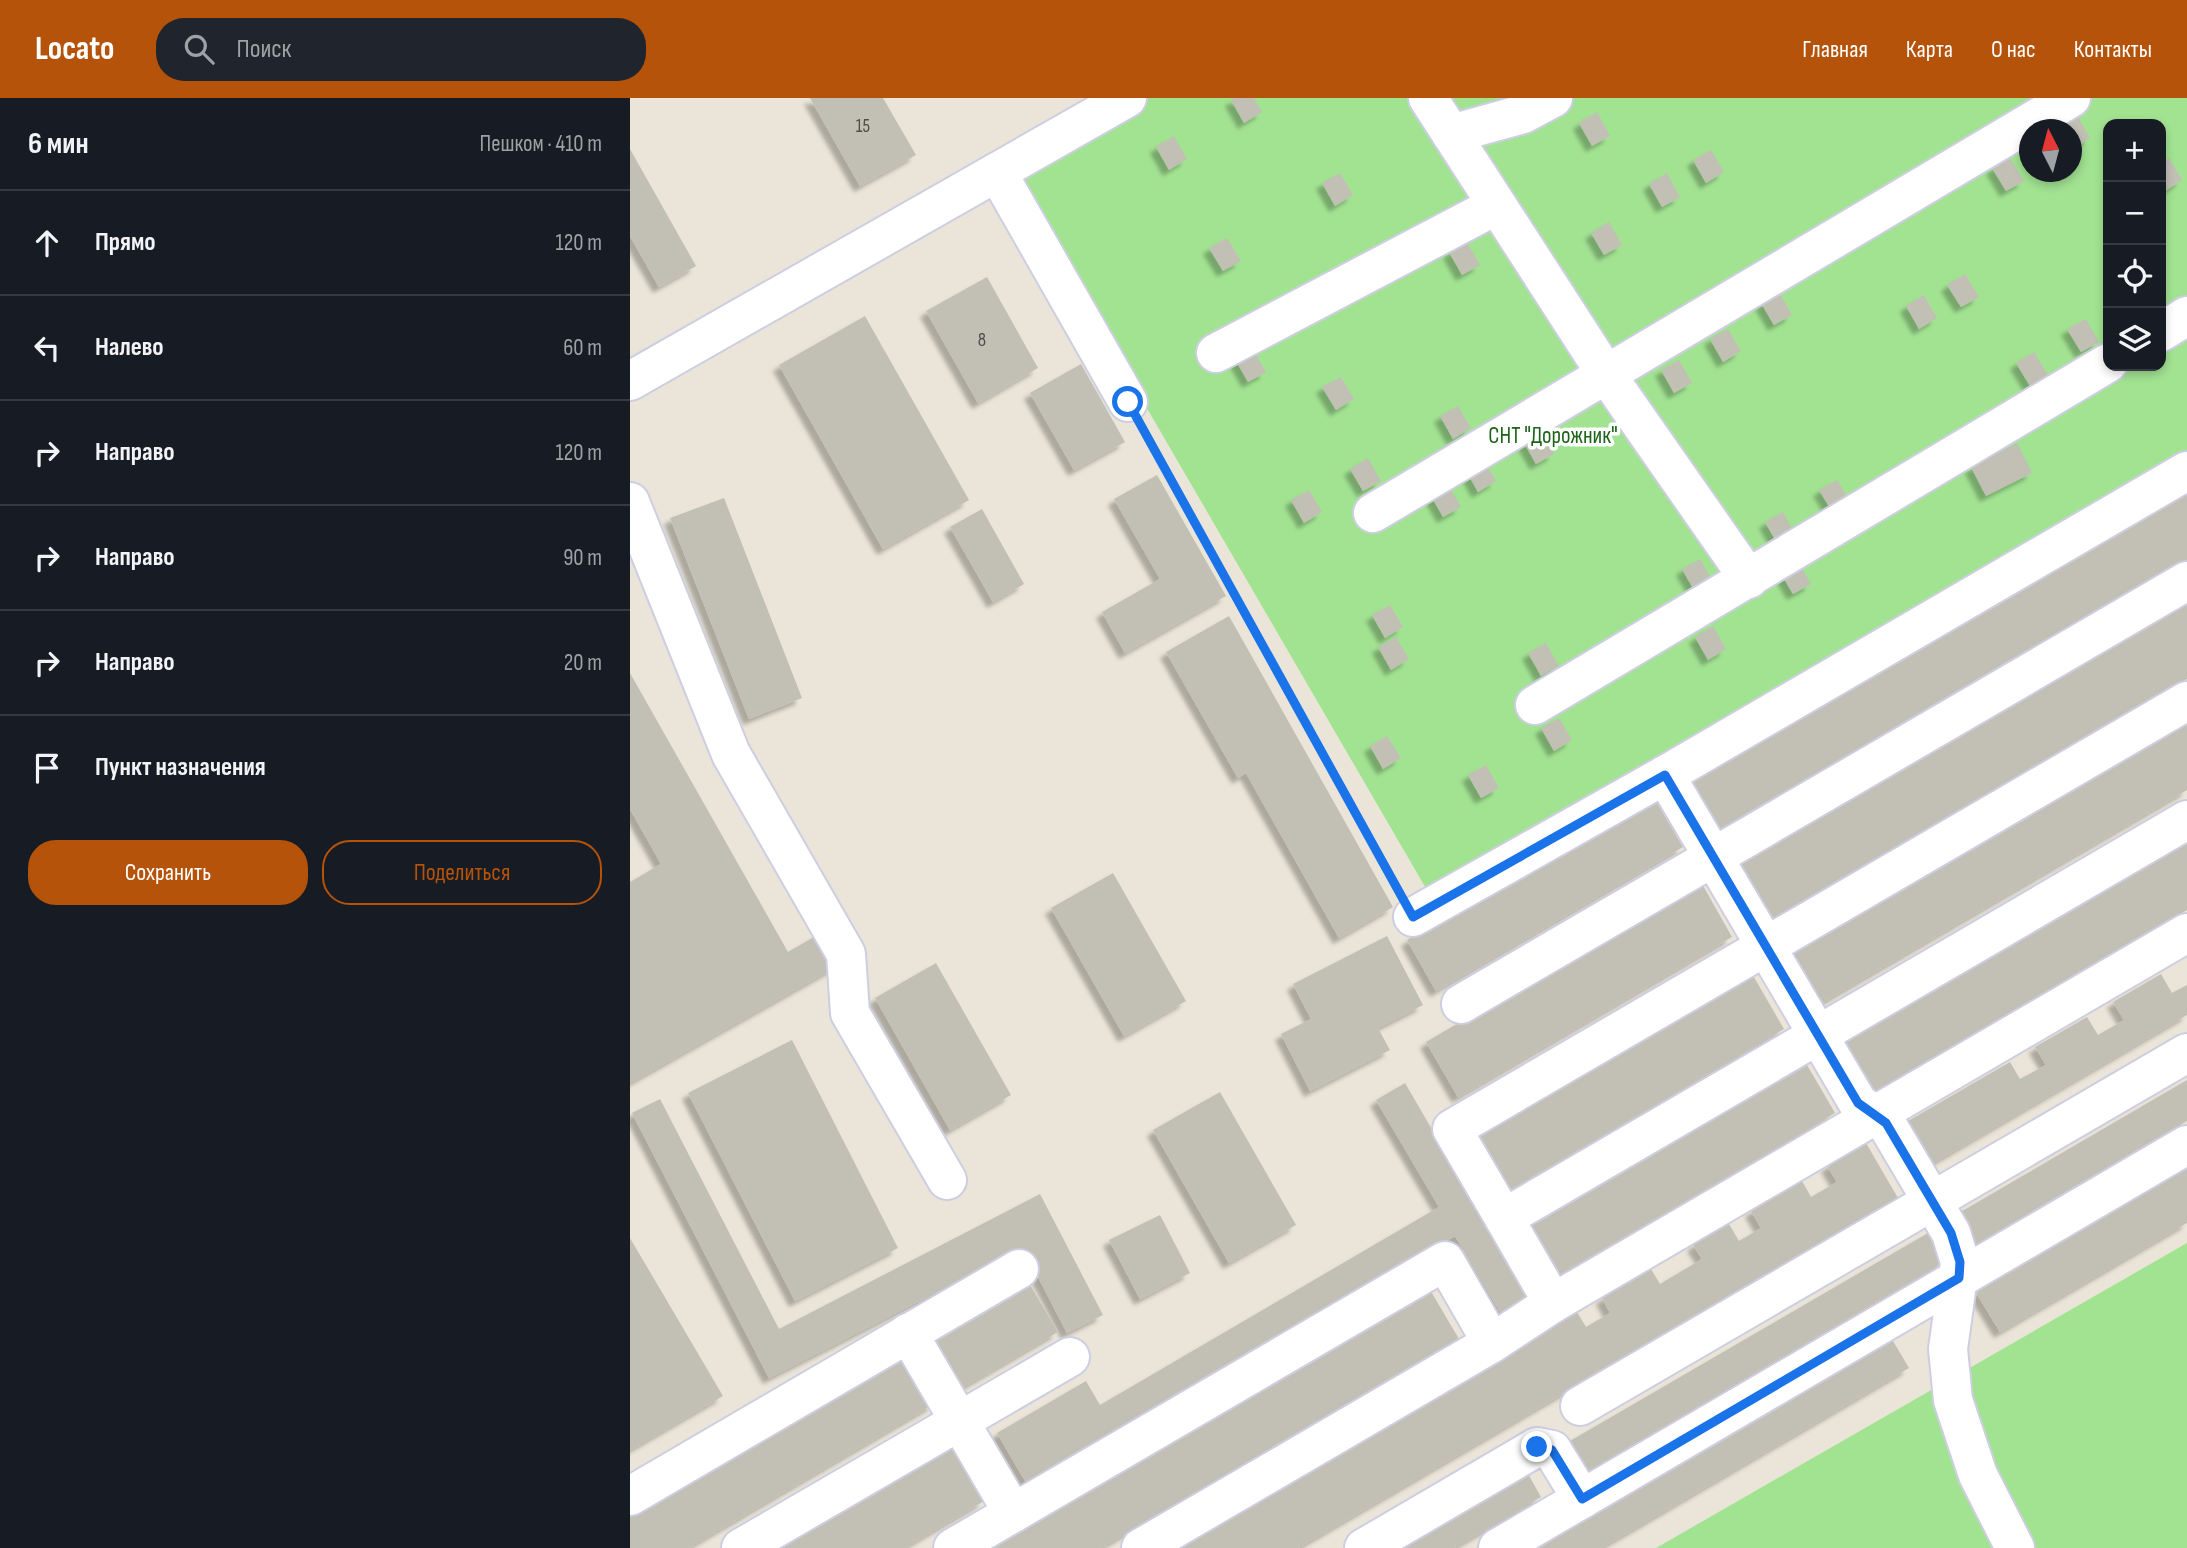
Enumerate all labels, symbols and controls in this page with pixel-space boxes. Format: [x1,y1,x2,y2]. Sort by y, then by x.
search box [156,18,646,81]
text: Locato [35,29,114,69]
icon: search [180,30,218,68]
text: Поиск [236,34,291,65]
text: Главная [1802,35,1868,64]
text: Карта [1906,35,1953,64]
text: О нас [1991,35,2036,64]
text: Контакты [2074,35,2152,64]
house number: 15 [856,115,870,138]
north arrow [2019,119,2082,182]
map controls [2103,119,2166,371]
button: + [2103,119,2166,182]
text: 6 мин [28,126,89,162]
text: Пешком · 410 m [480,130,602,158]
button: − [2103,182,2166,245]
icon: ahead [28,224,66,262]
text: Прямо [95,227,156,258]
text: 120 m [556,229,602,257]
button: locate [2103,245,2166,308]
button: layers [2103,308,2166,371]
icon: left [28,329,66,367]
house number: 8 [978,329,986,352]
text: Налево [95,332,164,363]
text: 60 m [563,334,602,362]
route start [1112,386,1143,417]
park label: СНТ "Дорожник" [1488,422,1618,450]
icon: right [28,434,66,472]
text: Направо [95,437,174,468]
text: 120 m [556,439,602,467]
icon: right [28,539,66,577]
text: Направо [95,542,174,573]
text: 90 m [563,544,602,572]
icon: right [28,644,66,682]
text: Направо [95,647,174,678]
text: 20 m [564,649,602,677]
icon: arrive [28,749,66,787]
text: Пункт назначения [95,752,266,783]
button: Сохранить [28,840,308,905]
button: Поделиться [322,840,602,905]
route end [1521,1431,1552,1462]

